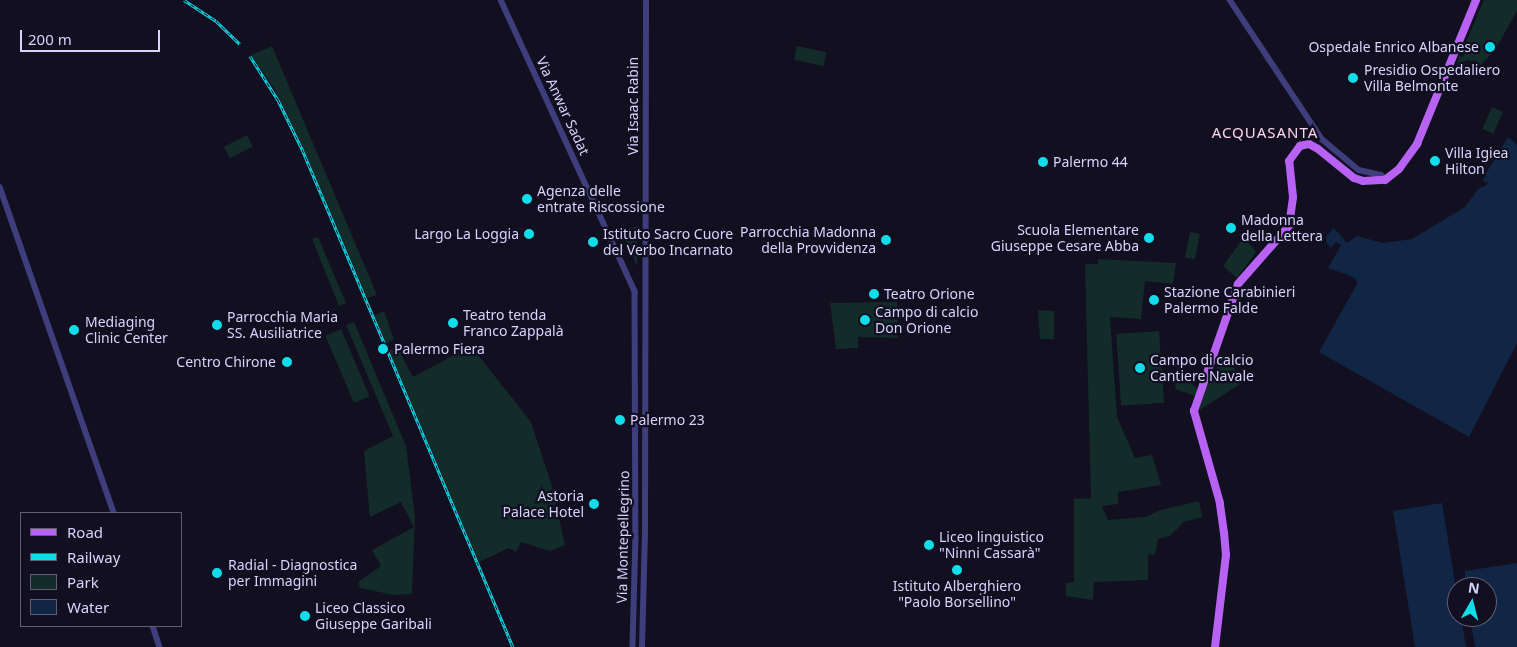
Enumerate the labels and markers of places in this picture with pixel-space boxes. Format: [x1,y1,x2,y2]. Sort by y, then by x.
place label: Ospedale Enrico Albanese [1308,39,1479,55]
marker: Ospedale Enrico Albanese [1483,40,1497,54]
place label: Presidio Ospedaliero Villa Belmonte [1364,62,1500,94]
marker: Presidio Ospedaliero Villa Belmonte [1346,71,1360,85]
place label: Villa Igiea Hilton [1445,145,1508,178]
place label: Palermo 44 [1053,154,1128,170]
marker: Villa Igiea Hilton [1429,155,1441,167]
marker: Palermo 44 [1037,156,1049,168]
place label: Agenza delle entrate Riscossione [537,183,665,216]
marker: Agenza delle entrate Riscossione [521,193,533,205]
place label: Madonna della Lettera [1241,212,1323,244]
place label: Scuola Elementare Giuseppe Cesare Abba [991,222,1139,254]
marker: Madonna della Lettera [1225,222,1237,234]
place label: Parrocchia Madonna della Provvidenza [740,224,876,256]
place label: Largo La Loggia [414,226,519,242]
place label: Istituto Sacro Cuore del Verbo Incarnato [603,226,733,258]
marker: Largo La Loggia [523,228,535,240]
marker: Scuola Elementare Giuseppe Cesare Abba [1143,232,1155,244]
marker: Parrocchia Madonna della Provvidenza [880,234,892,246]
marker: Istituto Sacro Cuore del Verbo Incarnato [587,236,599,248]
place label: Stazione Carabinieri Palermo Falde [1164,284,1295,316]
place label: Teatro Orione [884,286,975,302]
marker: Teatro Orione [868,288,880,300]
marker: Stazione Carabinieri Palermo Falde [1148,294,1160,306]
place label: Campo di calcio Don Orione [875,304,978,336]
place label: Teatro tenda Franco Zappalà [463,307,564,340]
place label: Parrocchia Maria SS. Ausiliatrice [227,309,338,342]
place label: Mediaging Clinic Center [85,314,168,347]
marker: Campo di calcio Don Orione [859,314,871,326]
marker: Teatro tenda Franco Zappalà [447,317,459,329]
marker: Parrocchia Maria SS. Ausiliatrice [211,319,223,331]
marker: Mediaging Clinic Center [67,323,81,337]
place label: Palermo Fiera [394,341,485,357]
marker: Palermo Fiera [376,342,390,356]
place label: Campo di calcio Cantiere Navale [1150,352,1254,384]
place label: Centro Chirone [176,354,276,370]
marker: Centro Chirone [280,355,294,369]
marker: Campo di calcio Cantiere Navale [1134,362,1146,374]
place label: Palermo 23 [630,412,705,428]
marker: Palermo 23 [614,414,626,426]
place label: Astoria Palace Hotel [503,488,584,520]
marker: Astoria Palace Hotel [588,498,600,510]
place label: Liceo linguistico "Ninni Cassarà" [939,529,1044,562]
marker: Liceo linguistico "Ninni Cassarà" [923,539,935,551]
place label: Radial - Diagnostica per Immagini [228,557,357,590]
marker: Istituto Alberghiero "Paolo Borsellino" [951,564,963,576]
marker: Radial - Diagnostica per Immagini [210,566,224,580]
place label: Istituto Alberghiero "Paolo Borsellino" [893,578,1021,610]
place label: Liceo Classico Giuseppe Garibali [315,600,432,632]
marker: Liceo Classico Giuseppe Garibali [299,610,311,622]

